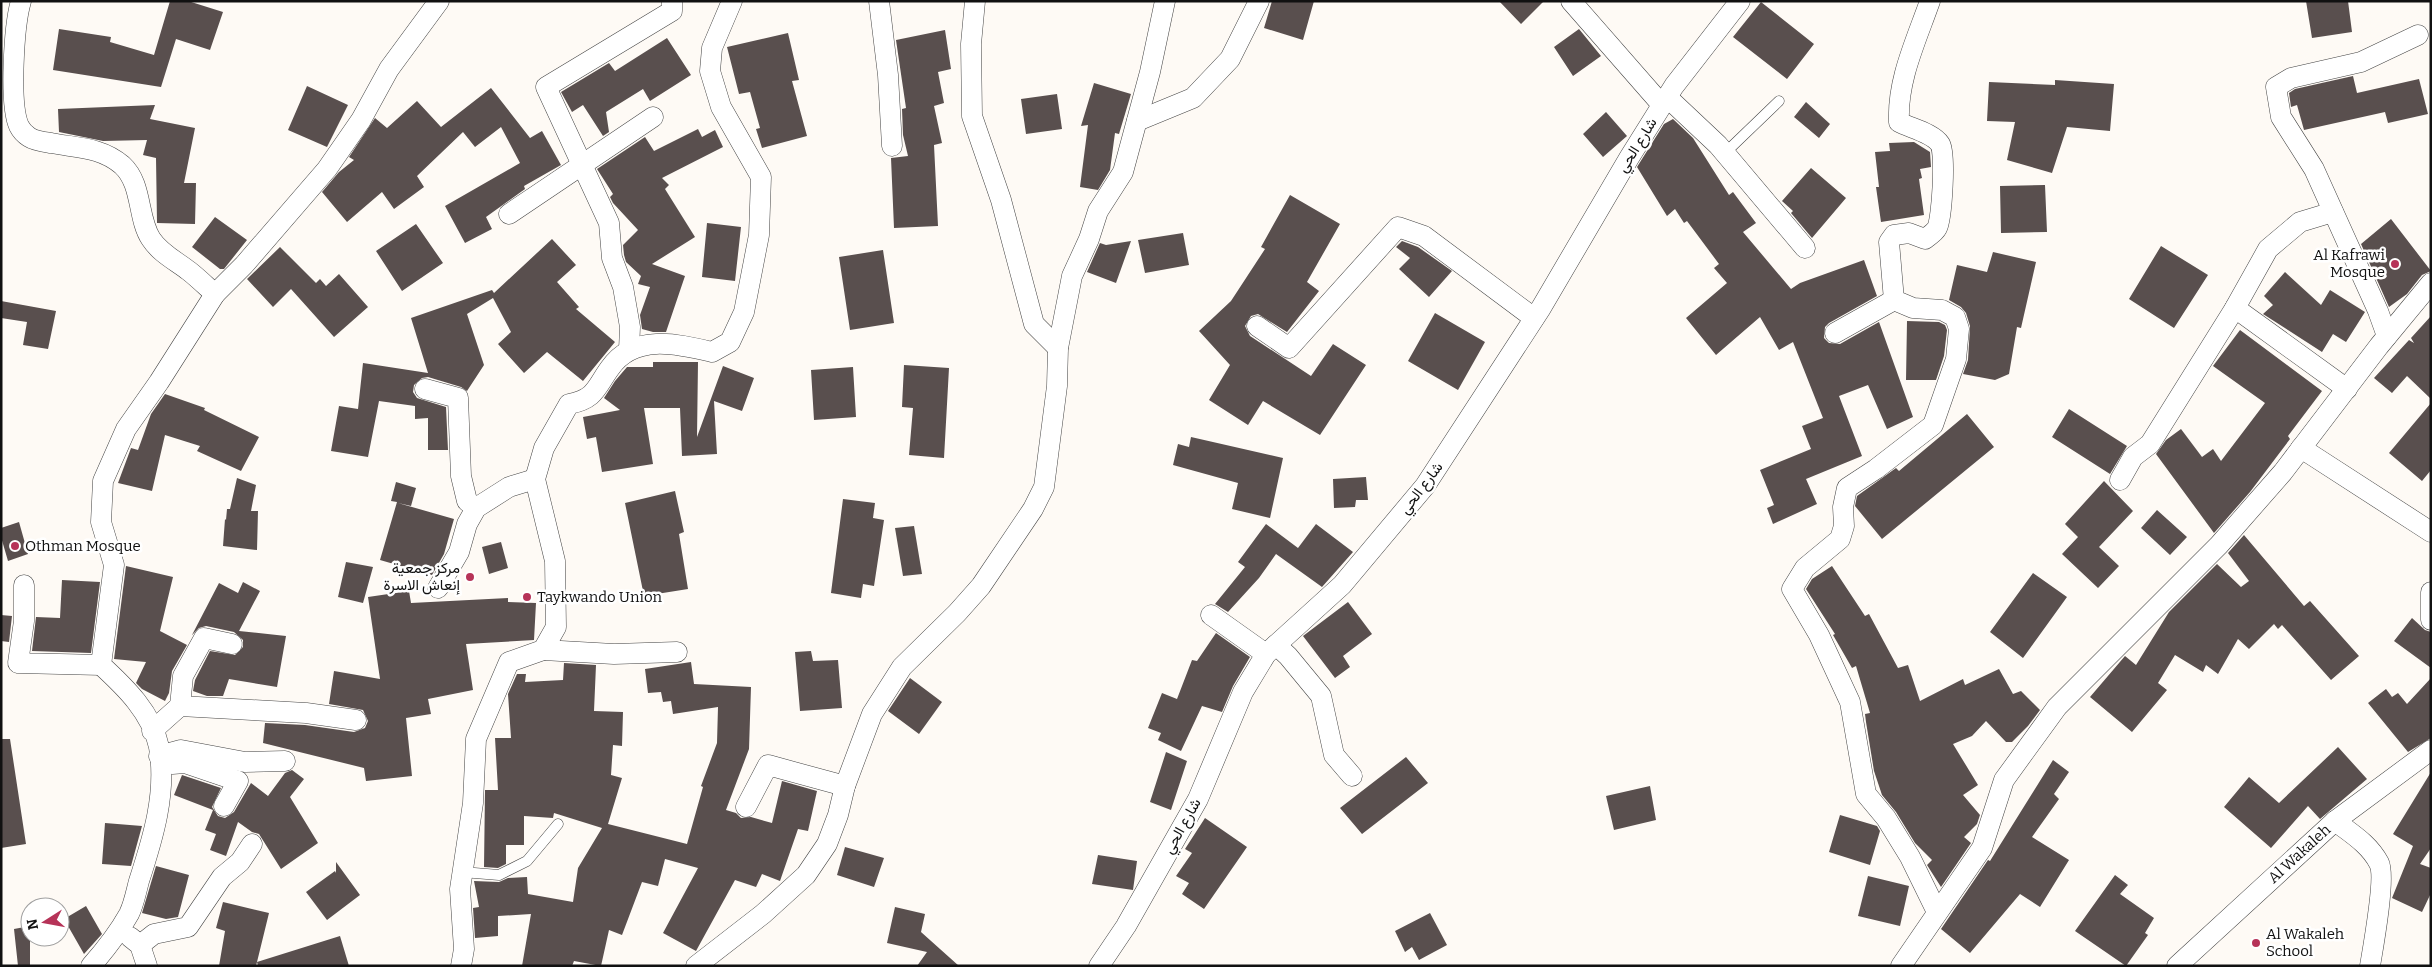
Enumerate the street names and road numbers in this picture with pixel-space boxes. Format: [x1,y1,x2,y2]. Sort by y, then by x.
street label: شارع الحي [1613,114,1664,178]
street label: شارع الحي [1395,458,1450,520]
street label: شارع الحي [1159,795,1208,859]
street label: Al Wakaleh [2264,820,2335,887]

